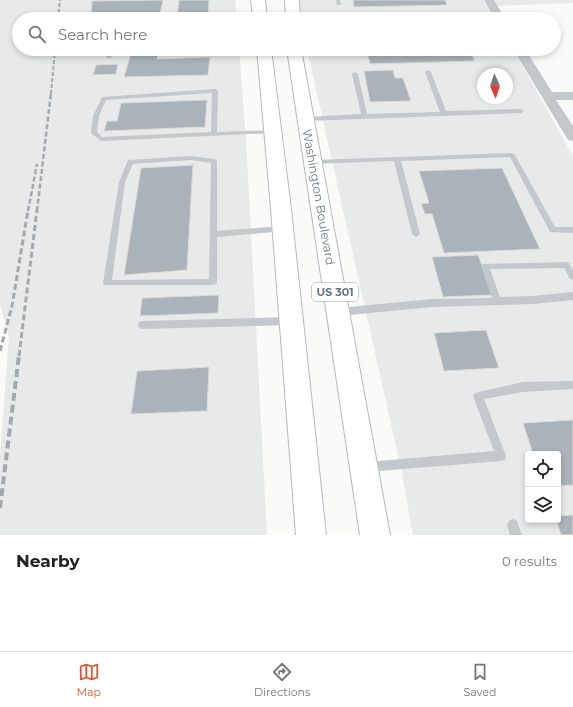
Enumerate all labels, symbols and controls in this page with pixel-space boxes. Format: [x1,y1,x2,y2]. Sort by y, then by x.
search box [12,12,561,56]
icon: search [26,23,48,45]
text: Search here [58,25,147,44]
north arrow [477,68,513,104]
street label: Washington Boulevard [300,128,338,266]
road number: US 301 [312,283,358,301]
map controls [525,451,561,523]
button: locate [525,451,561,487]
button: layers [525,487,561,523]
text: Nearby [16,551,80,571]
text: 0 results [502,553,557,569]
tab: Map [77,661,101,699]
tab: Directions [254,661,310,699]
tab: Saved [463,661,496,699]

